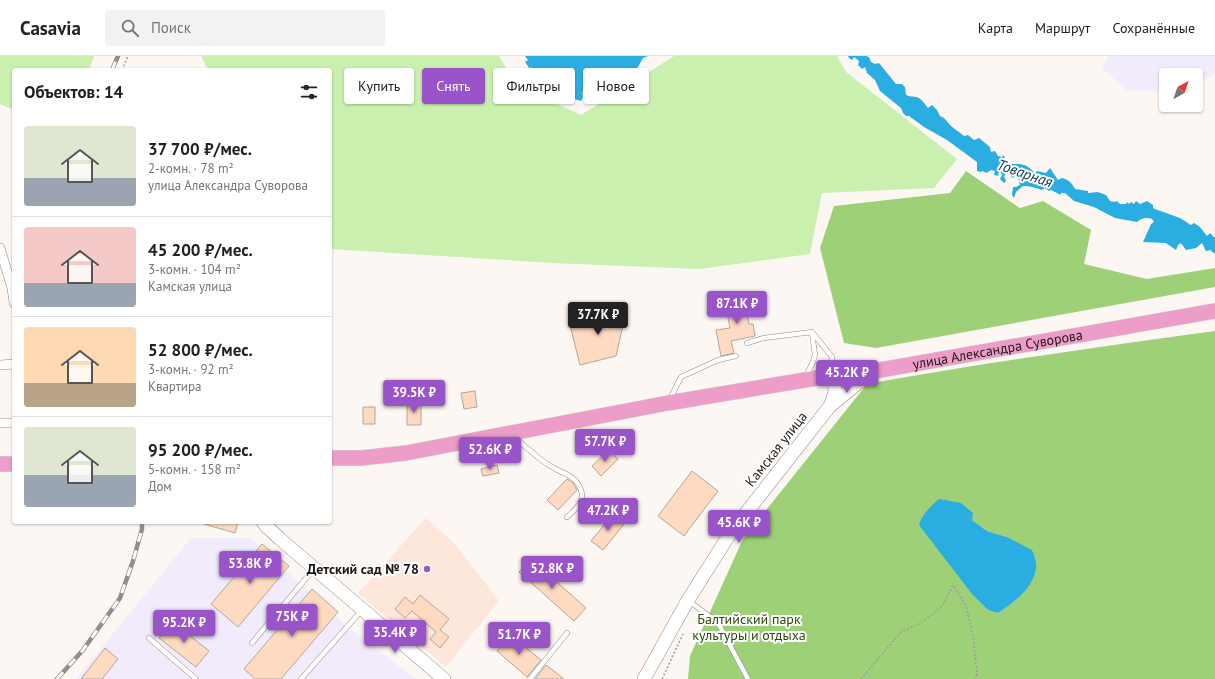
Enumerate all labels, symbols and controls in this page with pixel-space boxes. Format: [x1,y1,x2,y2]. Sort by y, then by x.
search box [105,10,385,46]
text: Casavia [20,16,81,40]
icon: search [119,17,141,39]
text: Поиск [151,18,191,37]
text: Карта [978,19,1013,37]
text: Маршрут [1035,19,1090,37]
text: Сохранённые [1112,19,1195,37]
chip: Купить [344,68,414,104]
chip: Снять [422,68,485,104]
chip: Фильтры [493,68,575,104]
chip: Новое [583,68,649,104]
north arrow [1159,68,1203,112]
map controls [1159,68,1203,112]
text: Объектов: 14 [24,81,123,103]
icon: filters [298,81,320,103]
text: 37 700 ₽/мес. [148,138,252,160]
icon: home [56,142,104,190]
water label: Товарная [995,155,1055,191]
text: 2-комн. · 78 m² [148,160,234,177]
text: улица Александра Суворова [148,177,308,194]
text: 45 200 ₽/мес. [148,239,253,261]
icon: home [56,243,104,291]
text: 3-комн. · 104 m² [148,261,241,278]
text: Камская улица [148,278,232,295]
pin: 87.1K ₽ [700,291,774,325]
text: 87.1K ₽ [716,295,758,312]
pin: 37.7K ₽ [561,302,635,336]
text: 37.7K ₽ [577,306,619,323]
street label: улица Александра Суворова [911,325,1084,373]
text: 52 800 ₽/мес. [148,339,253,361]
icon: home [56,343,104,391]
pin: 45.2K ₽ [810,360,884,394]
text: 3-комн. · 92 m² [148,361,234,378]
text: 45.2K ₽ [825,364,869,381]
text: Квартира [148,378,201,395]
pin: 39.5K ₽ [377,380,451,414]
text: 39.5K ₽ [392,384,436,401]
street label: Камская улица [741,408,811,490]
pin: 57.7K ₽ [568,429,642,463]
text: 57.7K ₽ [584,433,626,450]
pin: 52.6K ₽ [453,437,527,471]
text: 95 200 ₽/мес. [148,439,253,461]
text: 52.6K ₽ [468,441,512,458]
icon: home [56,443,104,491]
text: 5-комн. · 158 m² [148,461,241,478]
text: Дом [148,478,172,495]
pin: 47.2K ₽ [571,498,645,532]
text: 47.2K ₽ [587,502,629,519]
pin: 45.6K ₽ [702,510,776,544]
text: 45.6K ₽ [717,514,761,531]
pin: 53.8K ₽ [213,551,287,585]
text: 53.8K ₽ [228,555,272,572]
pin: 52.8K ₽ [515,556,589,590]
place label: Детский сад № 78 [307,560,419,578]
text: 52.8K ₽ [530,560,574,577]
marker: Детский сад № 78 [422,564,432,574]
pin: 75K ₽ [264,604,320,638]
text: 75K ₽ [275,608,309,625]
pin: 95.2K ₽ [147,610,221,644]
park label: Балтийский парк культуры и отдыха [692,610,806,644]
text: 95.2K ₽ [162,614,206,631]
pin: 35.4K ₽ [358,620,432,654]
pin: 51.7K ₽ [482,622,556,656]
text: 35.4K ₽ [373,624,417,641]
text: 51.7K ₽ [497,626,541,643]

